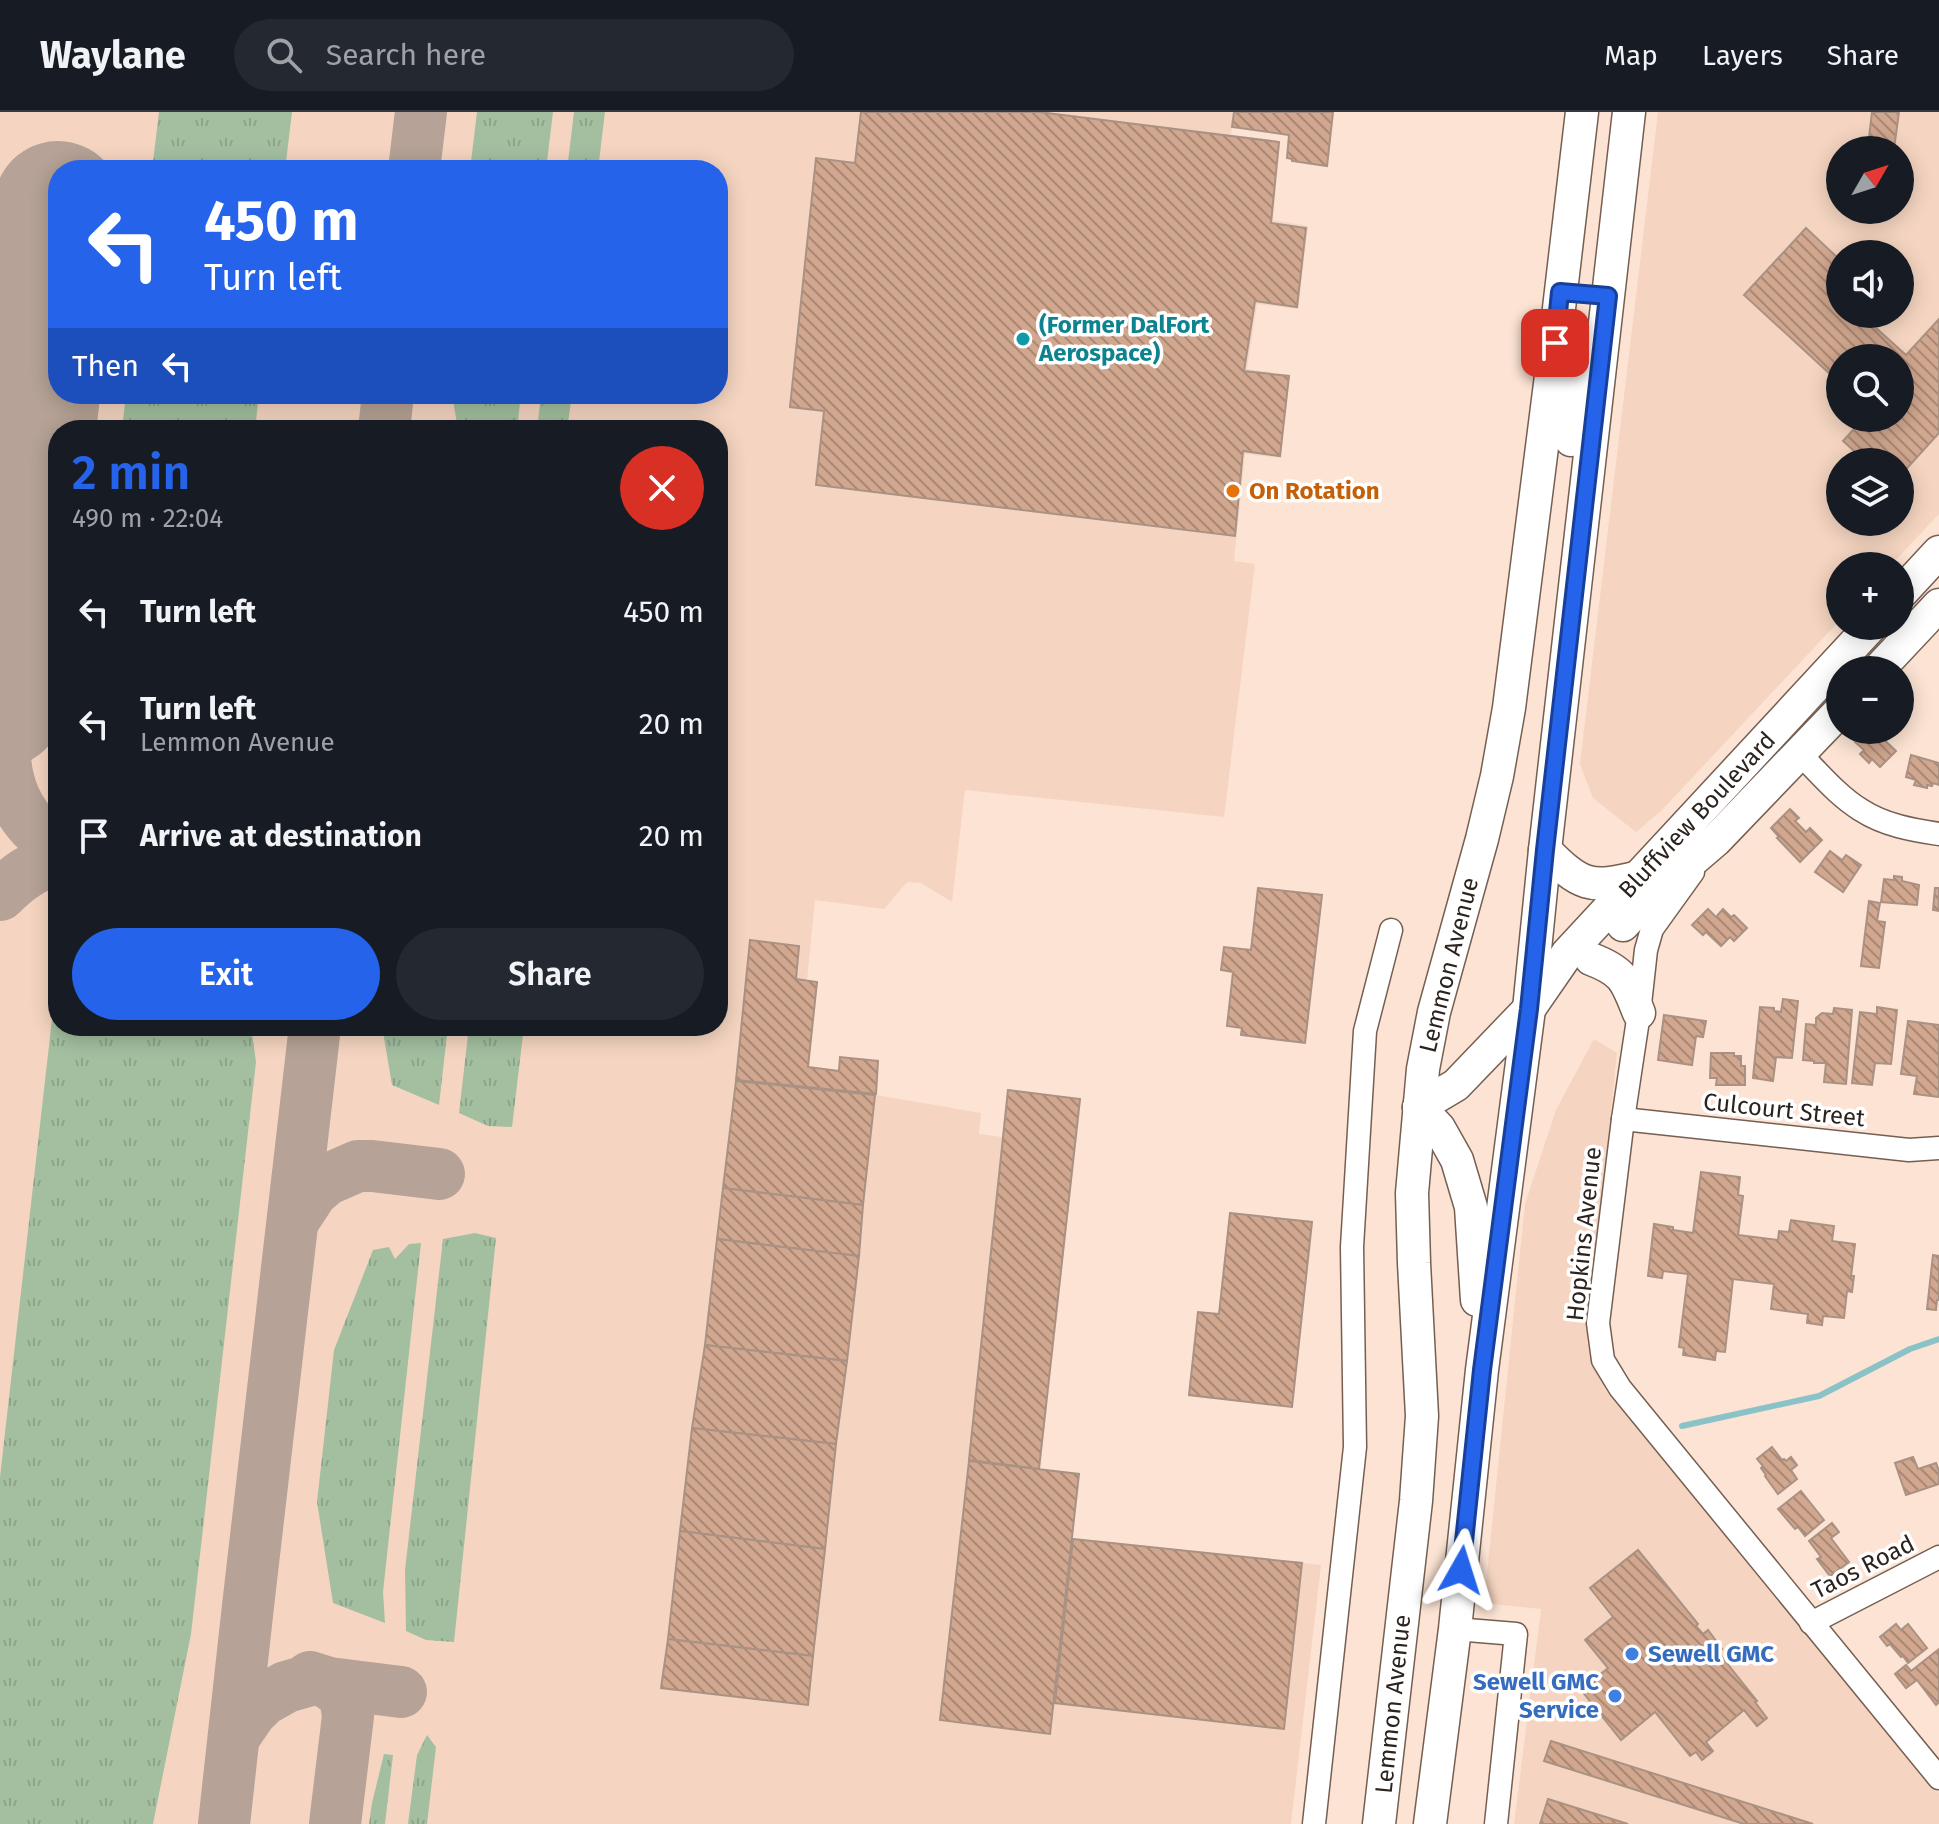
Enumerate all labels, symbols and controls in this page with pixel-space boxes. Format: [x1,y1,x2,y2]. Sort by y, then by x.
search box [234,19,794,91]
text: Waylane [40,32,186,78]
icon: search [262,33,306,77]
text: Search here [326,37,486,73]
text: Map [1604,39,1658,72]
text: Layers [1702,39,1783,72]
text: Share [1827,39,1899,72]
north arrow [1826,136,1914,224]
map controls [1826,136,1914,744]
text: 450 m [204,188,358,255]
icon: left [72,192,176,296]
button: sound [1826,240,1914,328]
text: Turn left [204,256,342,300]
pin [1521,309,1589,377]
place label: (Former DalFort Aerospace) [1038,311,1210,367]
icon: arrive [1533,321,1577,365]
marker: (Former DalFort Aerospace) [1014,330,1032,348]
icon: left [155,344,199,388]
button: search [1826,344,1914,432]
text: Then [72,348,139,384]
text: 2 min [72,444,190,502]
button: close [620,446,704,530]
button: layers [1826,448,1914,536]
place label: On Rotation [1249,477,1380,505]
marker: On Rotation [1224,482,1242,500]
text: 490 m · 22:04 [72,503,223,534]
button: + [1826,552,1914,640]
icon: left [72,590,116,634]
text: Turn left [140,594,256,630]
text: 450 m [623,594,704,630]
button: − [1826,656,1914,744]
text: Turn left [140,691,256,727]
icon: left [72,702,116,746]
text: 20 m [639,706,704,742]
street label: Bluffview Boulevard [1613,726,1781,904]
text: Lemmon Avenue [140,727,335,758]
icon: arrive [72,814,116,858]
text: Arrive at destination [140,818,422,854]
text: 20 m [639,818,704,854]
street label: Lemmon Avenue [1414,874,1484,1056]
button: Exit [72,928,380,1020]
button: Share [396,928,704,1020]
street label: Culcourt Street [1702,1088,1866,1132]
street label: Hopkins Avenue [1561,1146,1607,1322]
position arrow [1419,1528,1503,1612]
street label: Taos Road [1807,1529,1919,1605]
street label: Lemmon Avenue [1370,1613,1416,1795]
place label: Sewell GMC [1648,1640,1774,1668]
marker: Sewell GMC [1623,1645,1641,1663]
place label: Sewell GMC Service [1473,1668,1599,1724]
marker: Sewell GMC Service [1606,1687,1624,1705]

